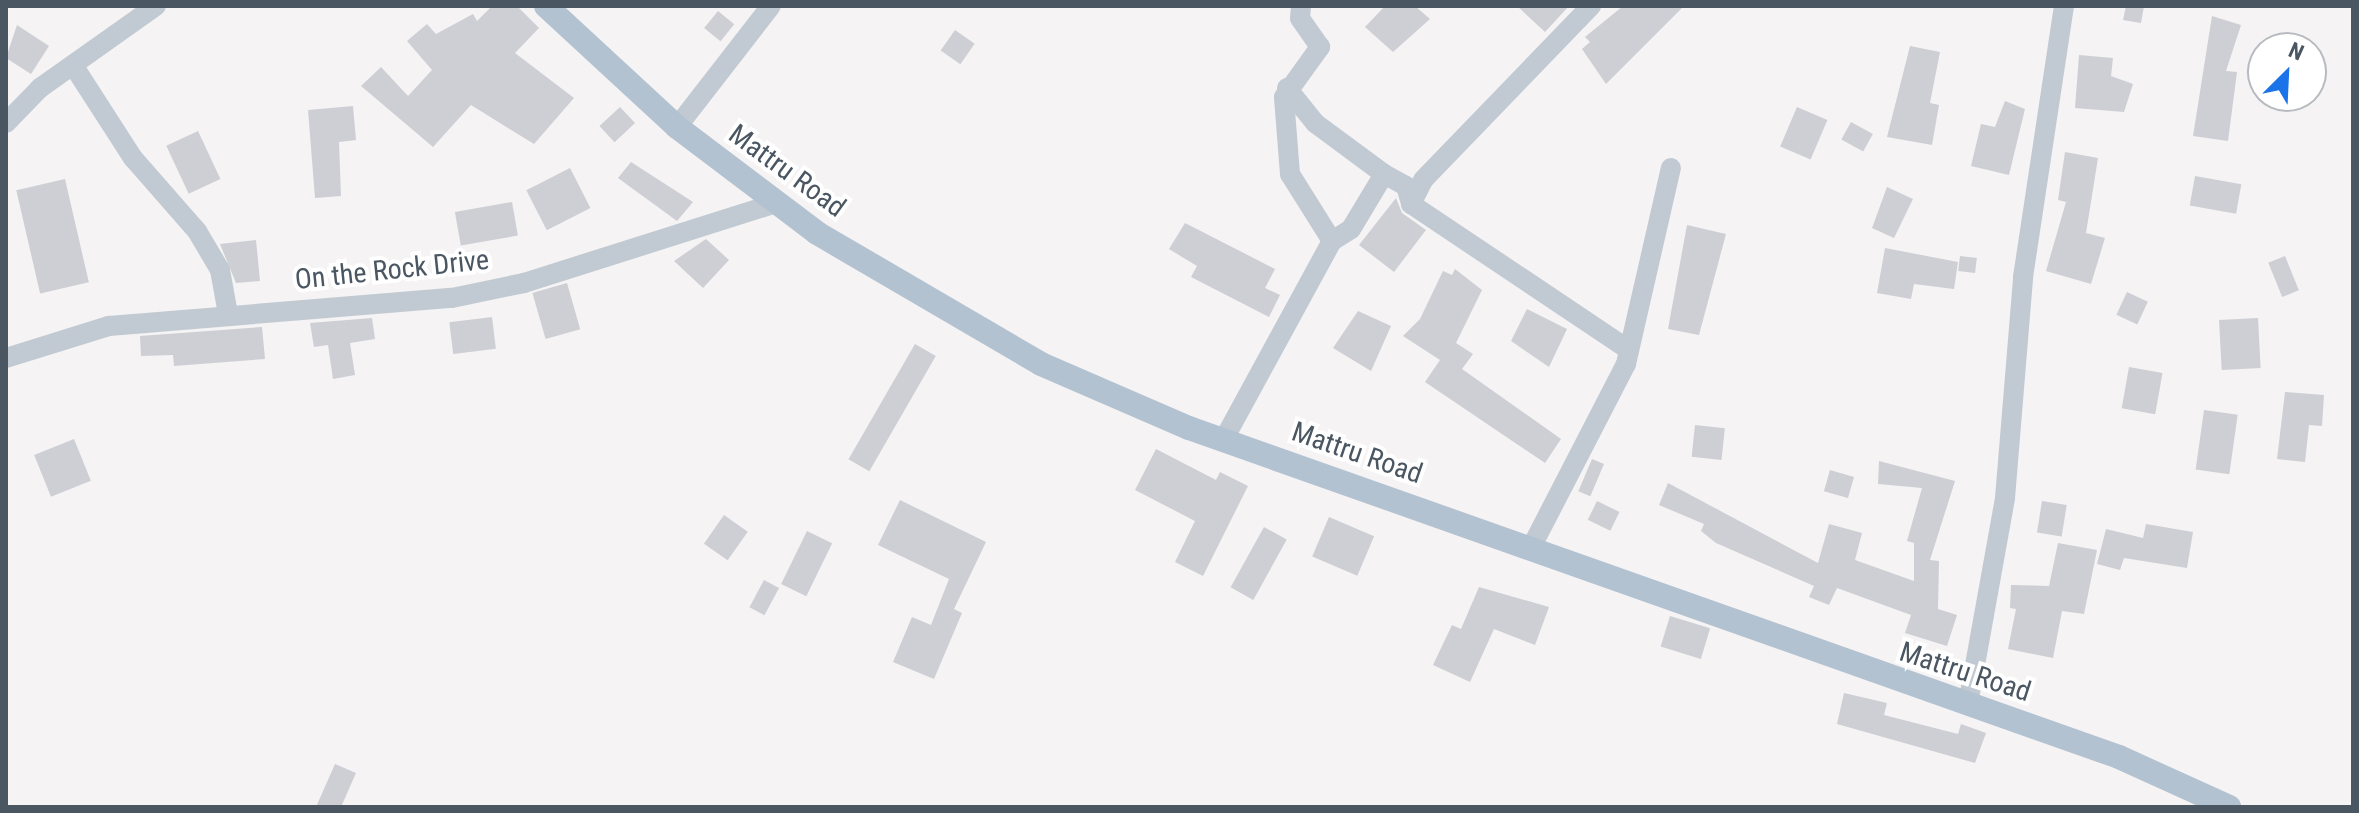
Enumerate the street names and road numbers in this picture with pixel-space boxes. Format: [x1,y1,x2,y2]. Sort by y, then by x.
street label: Mattru Road [722,117,852,225]
street label: On the Rock Drive [293,243,491,297]
street label: Mattru Road [1287,415,1427,491]
street label: Mattru Road [1895,635,2035,709]

